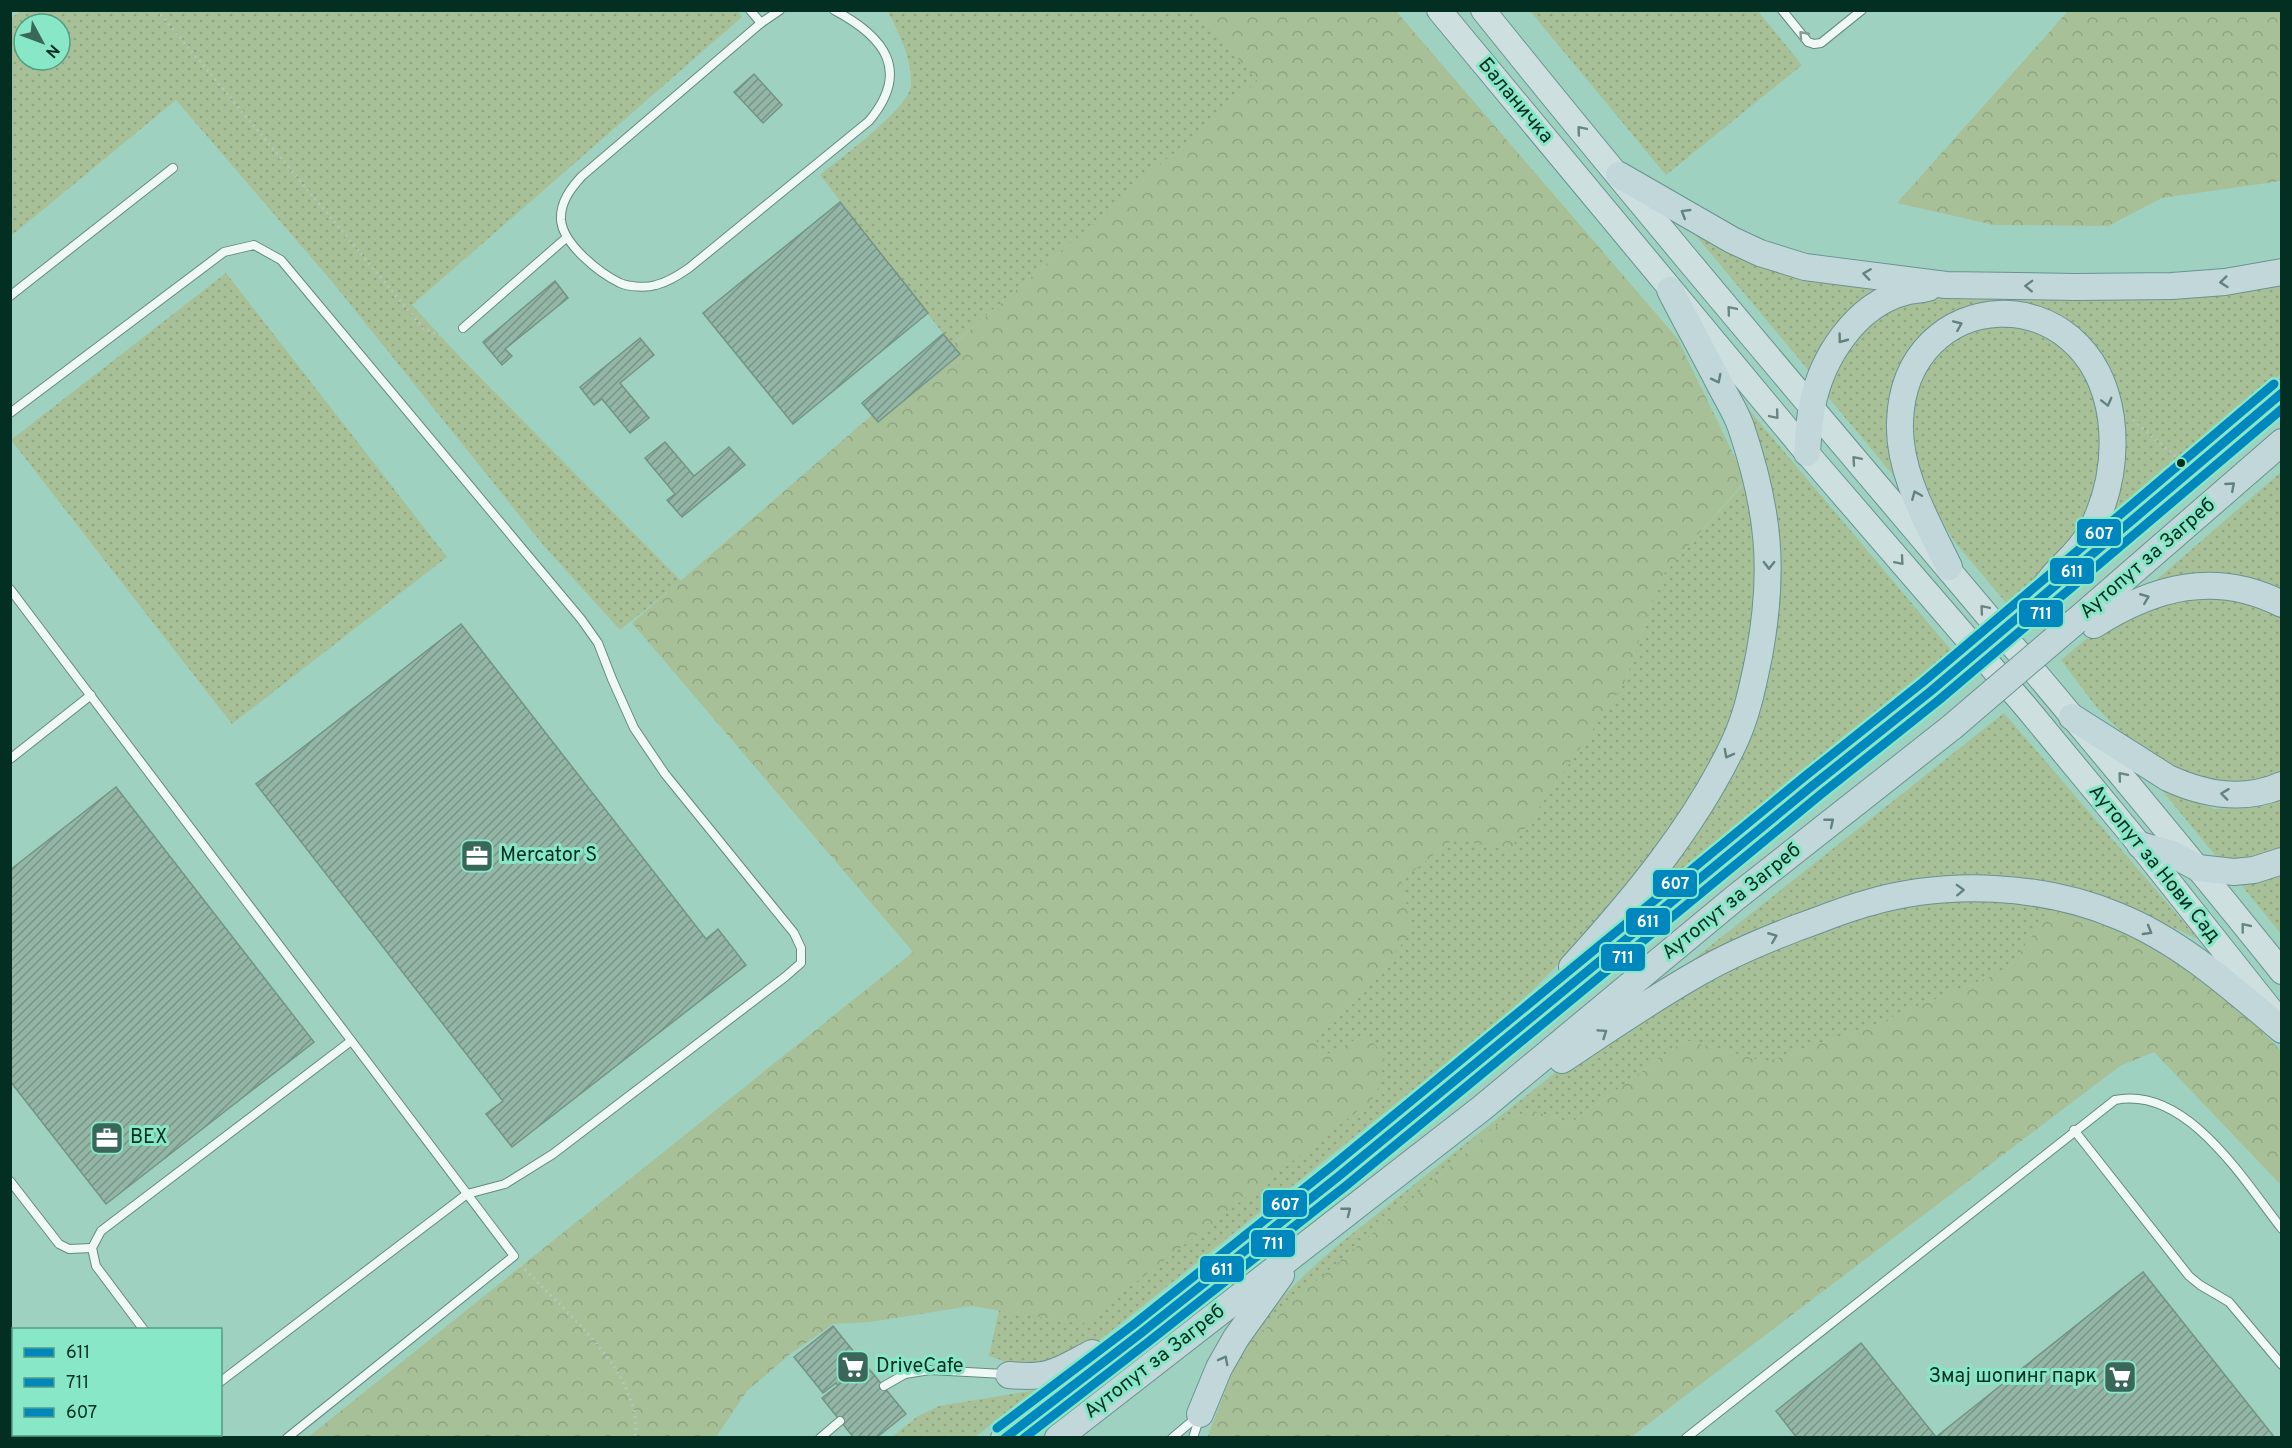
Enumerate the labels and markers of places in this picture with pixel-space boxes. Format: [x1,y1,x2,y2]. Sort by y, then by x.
unlabelled marker [2175,457,2187,469]
office icon: Mercator S [459,838,495,874]
place label: Mercator S [500,843,597,869]
office icon: BEX [89,1120,125,1156]
place label: BEX [130,1125,167,1151]
supermarket icon: DriveCafe [835,1349,871,1385]
place label: DriveCafe [876,1354,964,1380]
supermarket icon: Змај шопинг парк [2102,1359,2138,1395]
place label: Змај шопинг парк [1928,1364,2097,1390]

